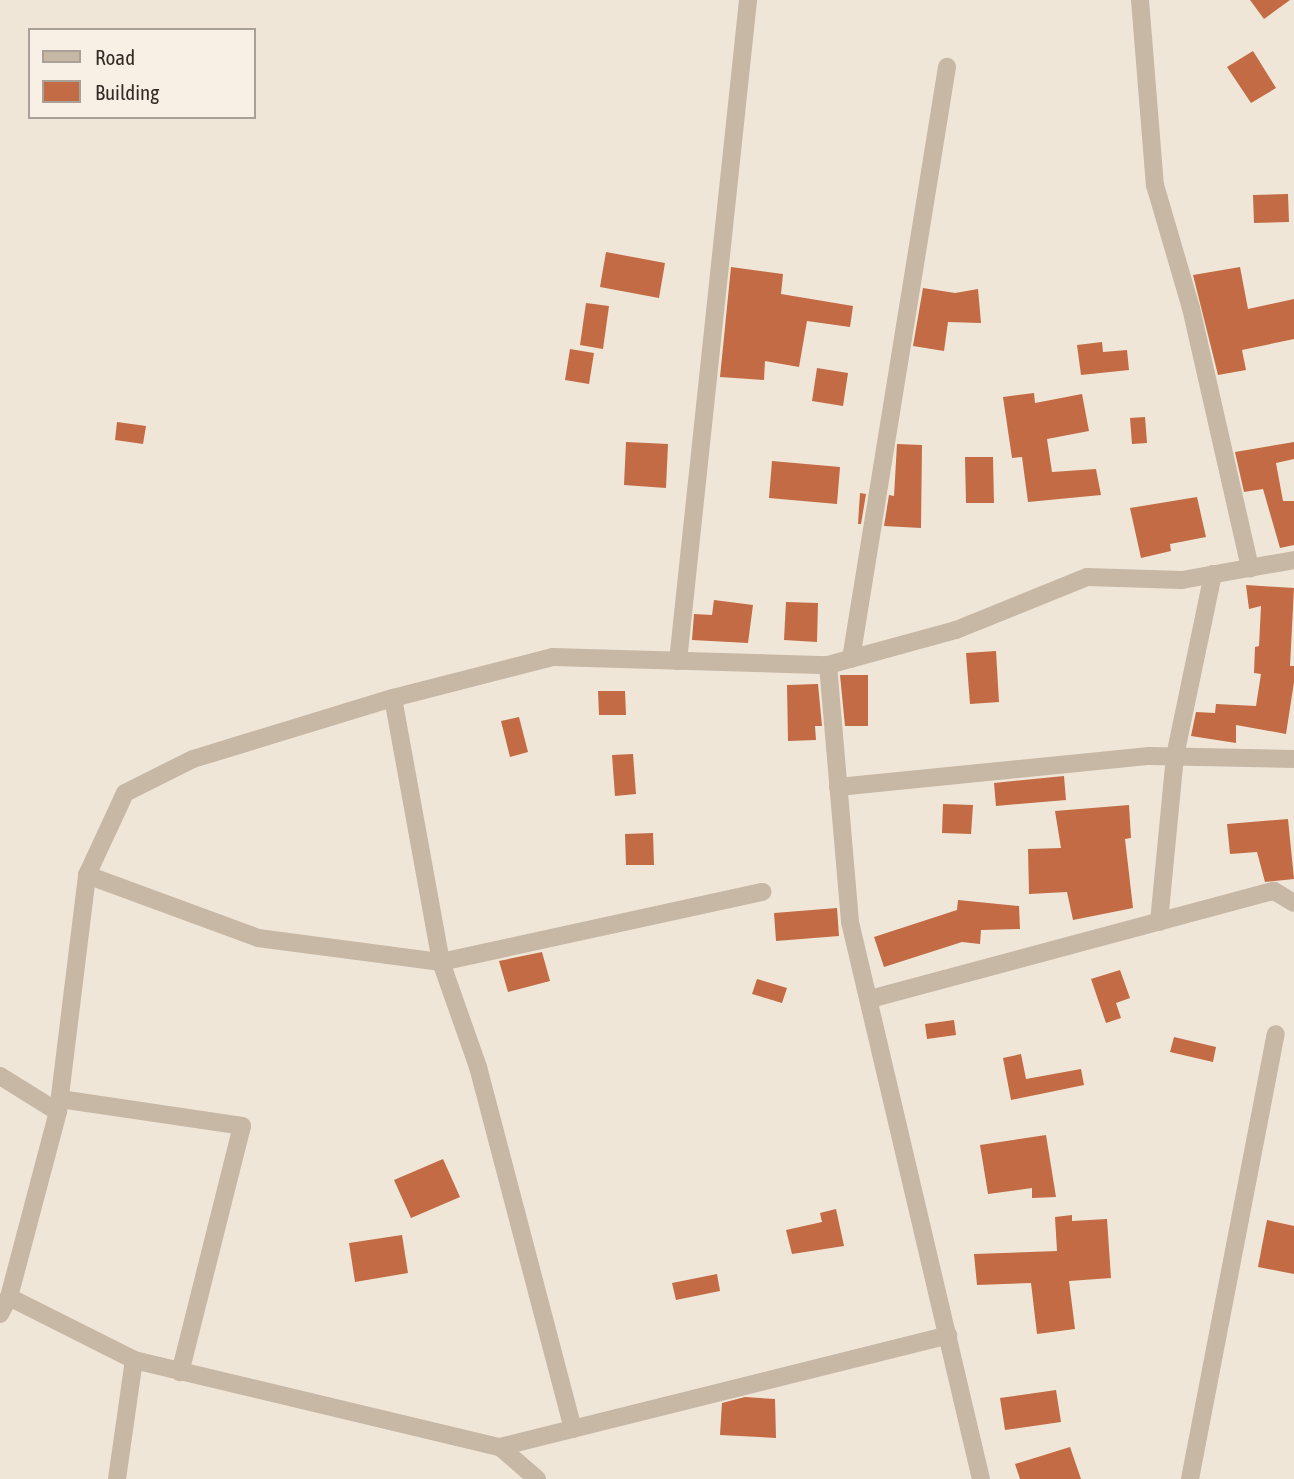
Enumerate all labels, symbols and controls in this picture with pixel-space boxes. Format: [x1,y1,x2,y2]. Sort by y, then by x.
legend [28,28,256,119]
text: Road [95,45,135,69]
text: Building [95,80,159,104]

